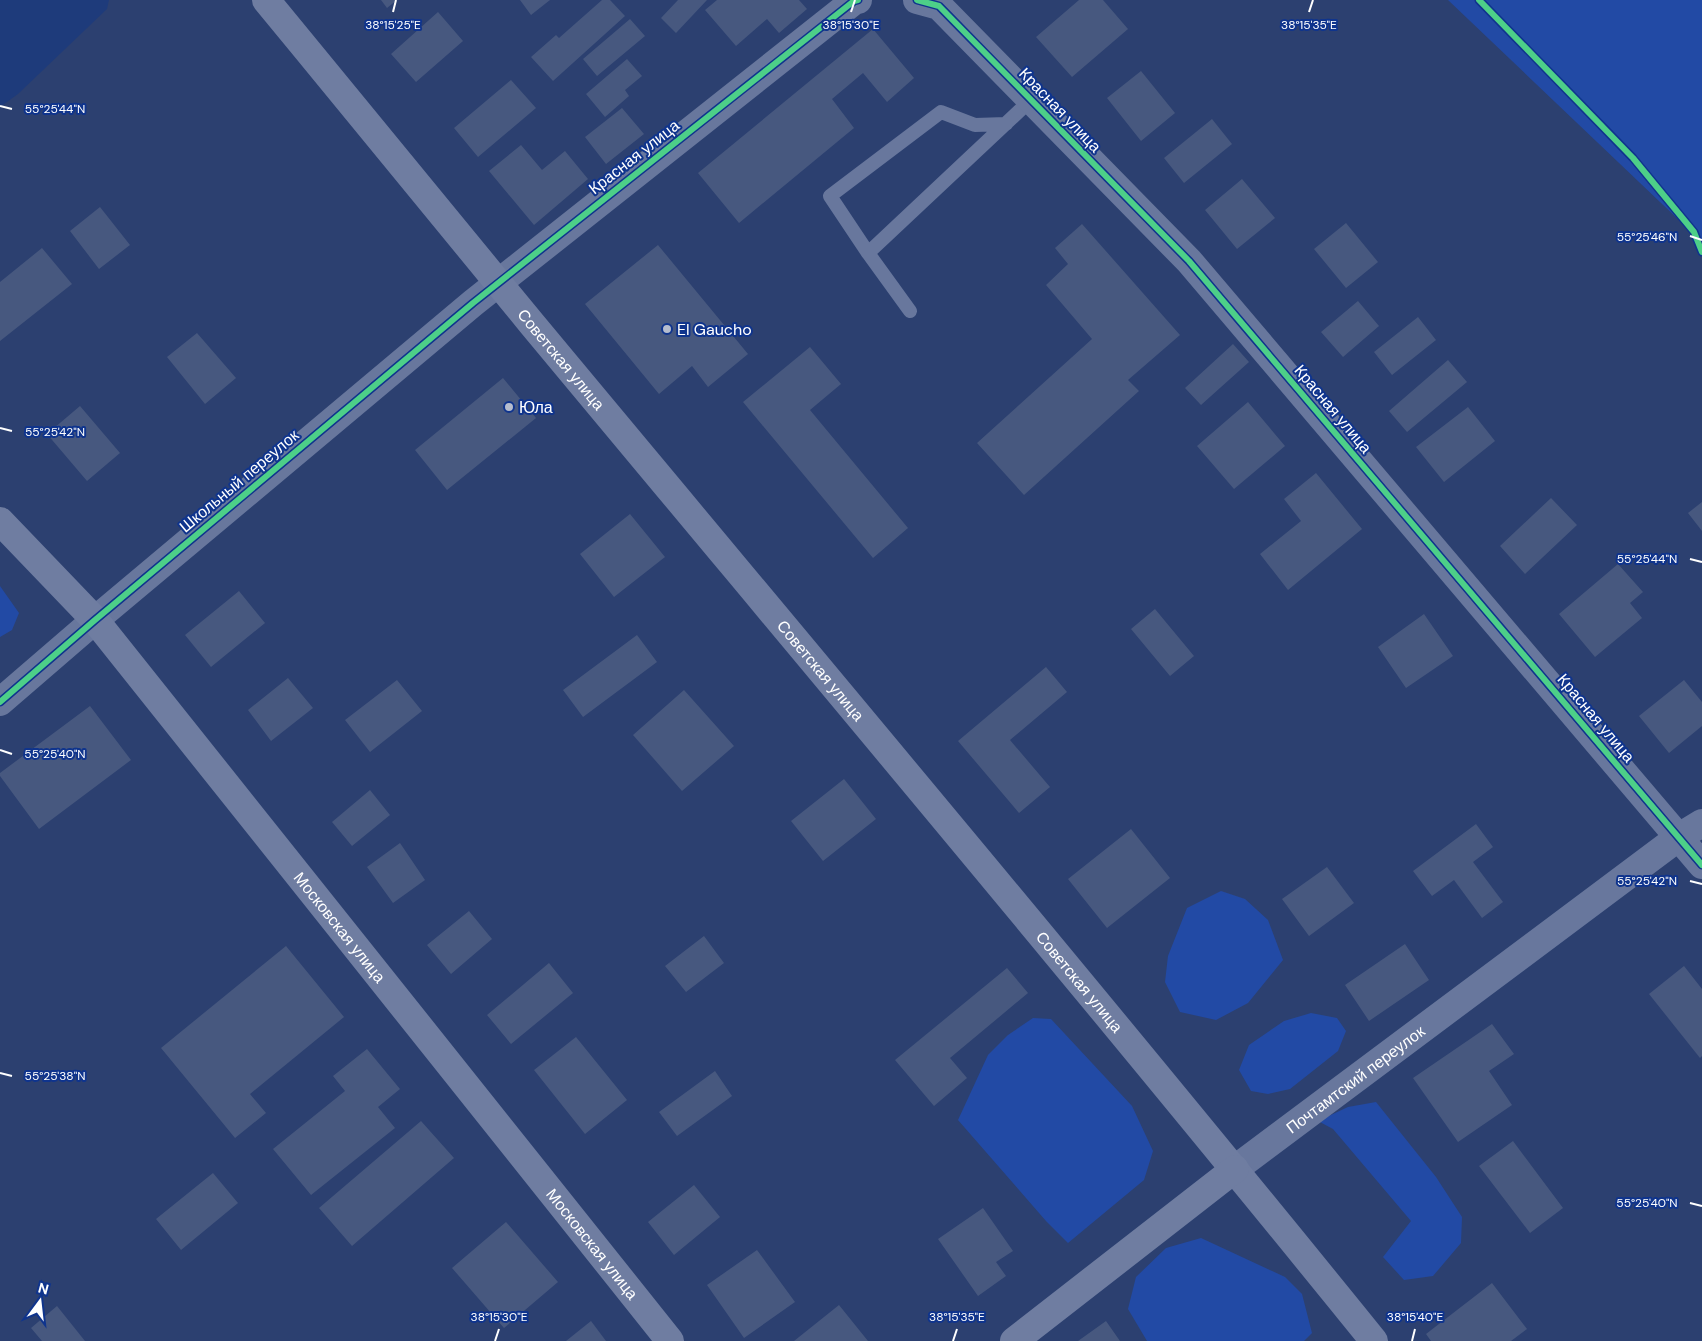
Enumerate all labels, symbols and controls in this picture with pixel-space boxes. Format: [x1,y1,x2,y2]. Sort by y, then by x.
text: 38°15'25"E [365,17,421,33]
text: 38°15'30"E [823,17,880,33]
text: 38°15'35"E [1281,17,1337,33]
street label: Красная улица [1014,63,1106,157]
text: 55°25'44"N [25,101,85,117]
street label: Красная улица [584,115,684,199]
text: 55°25'46"N [1617,229,1677,245]
street label: Советская улица [513,304,610,414]
place label: El Gaucho [677,319,752,340]
marker: El Gaucho [661,323,673,335]
street label: Красная улица [1290,360,1376,458]
place label: Юла [519,397,553,418]
marker: Юла [503,401,515,413]
text: 55°25'42"N [25,424,85,440]
street label: Школьный переулок [175,424,304,537]
text: 55°25'44"N [1617,551,1677,567]
street label: Советская улица [773,615,869,725]
street label: Красная улица [1553,669,1639,767]
text: 55°25'40"N [24,746,86,762]
street label: Московская улица [289,867,391,987]
text: 55°25'42"N [1617,873,1677,889]
street label: Советская улица [1031,927,1128,1037]
street label: Почтамтский переулок [1282,1020,1430,1138]
text: 55°25'38"N [25,1068,85,1084]
street label: Московская улица [542,1184,643,1304]
text: 55°25'40"N [1616,1195,1678,1211]
north arrow [15,1276,65,1326]
text: N [36,1278,51,1298]
text: 38°15'30"E [471,1309,528,1325]
text: 38°15'35"E [929,1309,985,1325]
text: 38°15'40"E [1387,1309,1443,1325]

